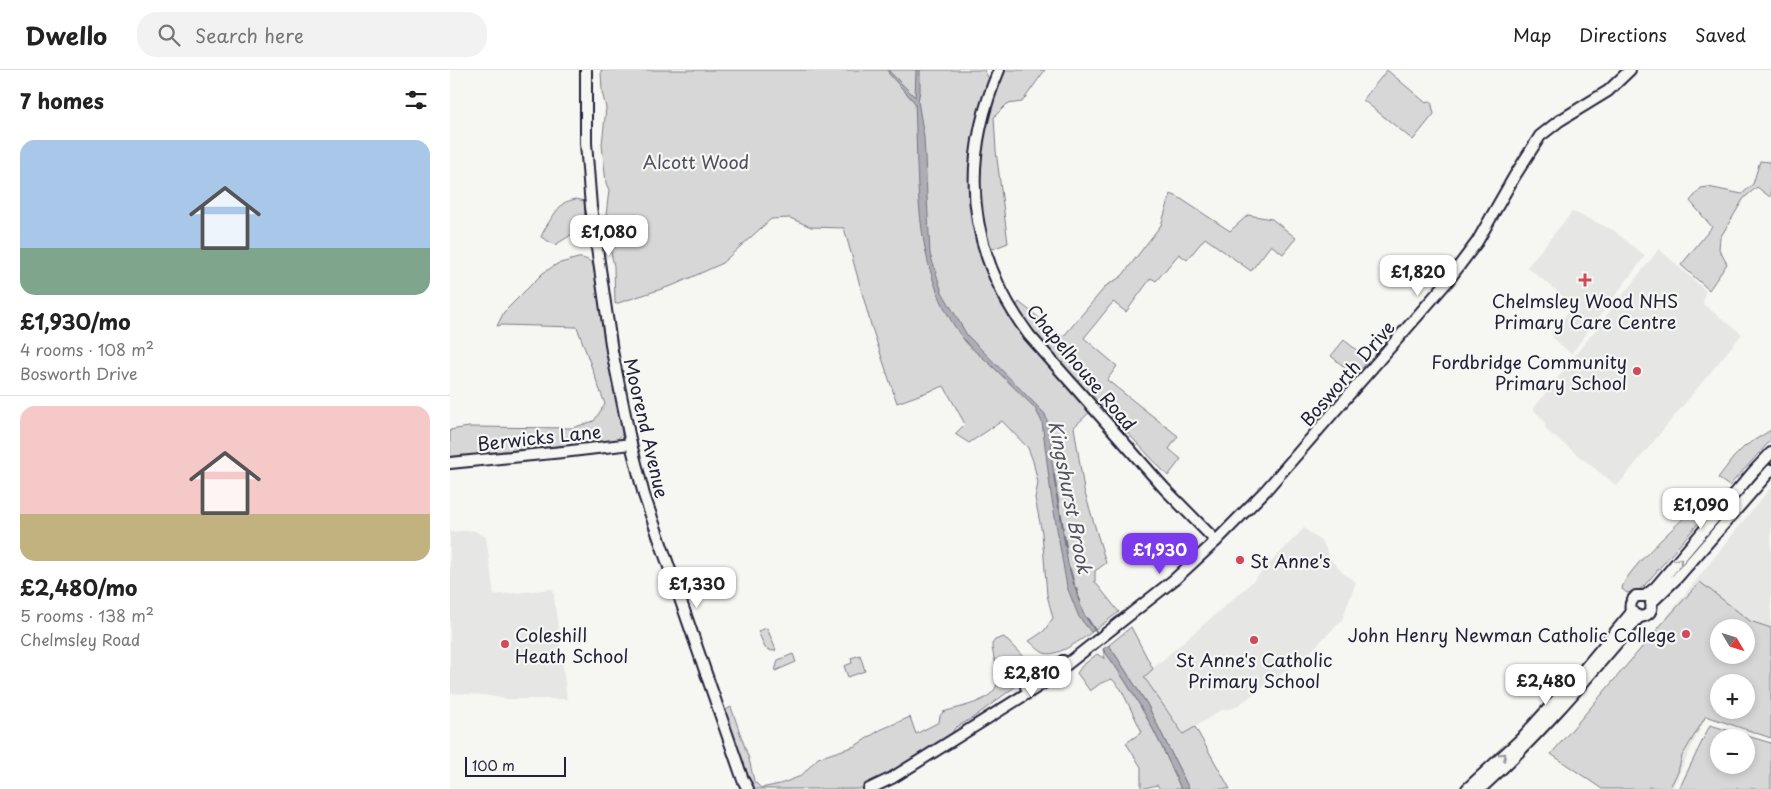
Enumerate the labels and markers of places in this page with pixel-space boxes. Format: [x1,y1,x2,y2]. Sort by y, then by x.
pin: £1,080 [568,214,650,257]
pin: £1,820 [1377,254,1459,297]
marker: Chelmsley Wood NHS Primary Care Centre [1578,273,1592,287]
place label: Chelmsley Wood NHS Primary Care Centre [1492,287,1678,335]
place label: Fordbridge Community Primary School [1431,348,1627,396]
marker: Fordbridge Community Primary School [1631,365,1643,377]
pin: £1,090 [1660,488,1742,530]
pin: £1,930 [1119,532,1201,575]
place label: St Anne's [1250,547,1331,574]
marker: St Anne's [1234,554,1246,566]
pin: £1,330 [656,566,738,609]
place label: Coleshill Heath School [515,621,629,669]
place label: John Henry Newman Catholic College [1348,621,1676,648]
marker: John Henry Newman Catholic College [1680,628,1692,640]
marker: St Anne's Catholic Primary School [1248,634,1260,646]
marker: Coleshill Heath School [499,638,511,650]
place label: St Anne's Catholic Primary School [1176,646,1332,694]
pin: £2,810 [991,656,1073,698]
pin: £2,480 [1505,664,1587,706]

